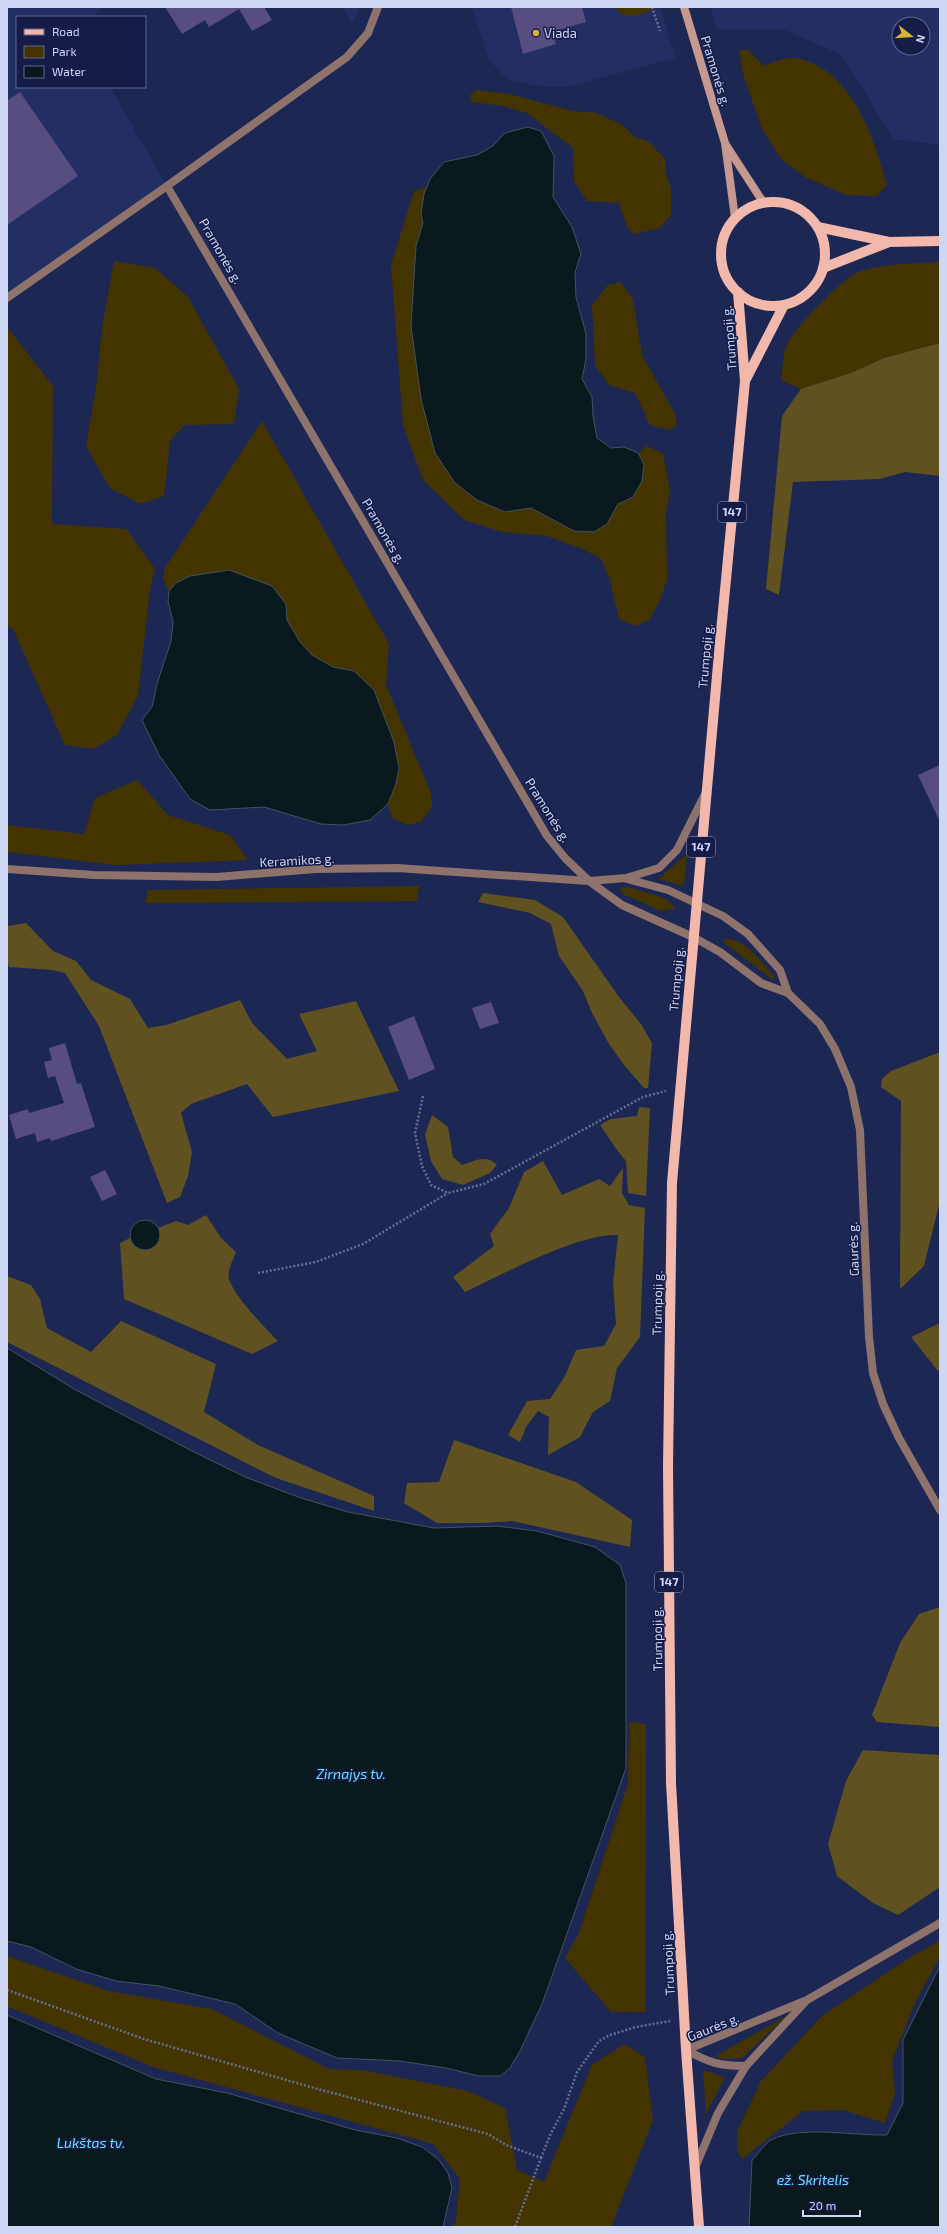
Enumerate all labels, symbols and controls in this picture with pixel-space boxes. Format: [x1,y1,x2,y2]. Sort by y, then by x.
legend [16,16,146,88]
north arrow [891,16,931,56]
text: Road [52,24,80,38]
place label: Viada [544,25,577,41]
marker: Viada [531,28,541,38]
text: N [914,33,928,45]
street label: Pramonės g. [698,34,734,108]
text: Park [52,44,77,58]
text: Water [52,64,86,78]
street label: Pramonės g. [196,215,246,287]
street label: Trumpoji g. [718,305,740,371]
street label: Pramonės g. [359,495,409,567]
road number: 147 [718,502,746,522]
street label: Trumpoji g. [694,623,716,689]
street label: Pramonės g. [522,775,574,845]
road number: 147 [687,837,715,857]
street label: Keramikos g. [259,850,335,870]
street label: Trumpoji g. [665,946,687,1012]
street label: Gaurės g. [844,1221,862,1277]
street label: Trumpoji g. [648,1270,666,1336]
road number: 147 [655,1572,683,1592]
street label: Trumpoji g. [648,1606,666,1672]
water label: Zirnajys tv. [316,1765,386,1782]
street label: Trumpoji g. [658,1930,678,1996]
street label: Gaurės g. [685,2009,741,2045]
water label: Lukštas tv. [57,2134,125,2151]
water label: ež. Skritelis [777,2171,849,2188]
scale bar [803,2192,860,2218]
text: 20 m [809,2198,836,2212]

